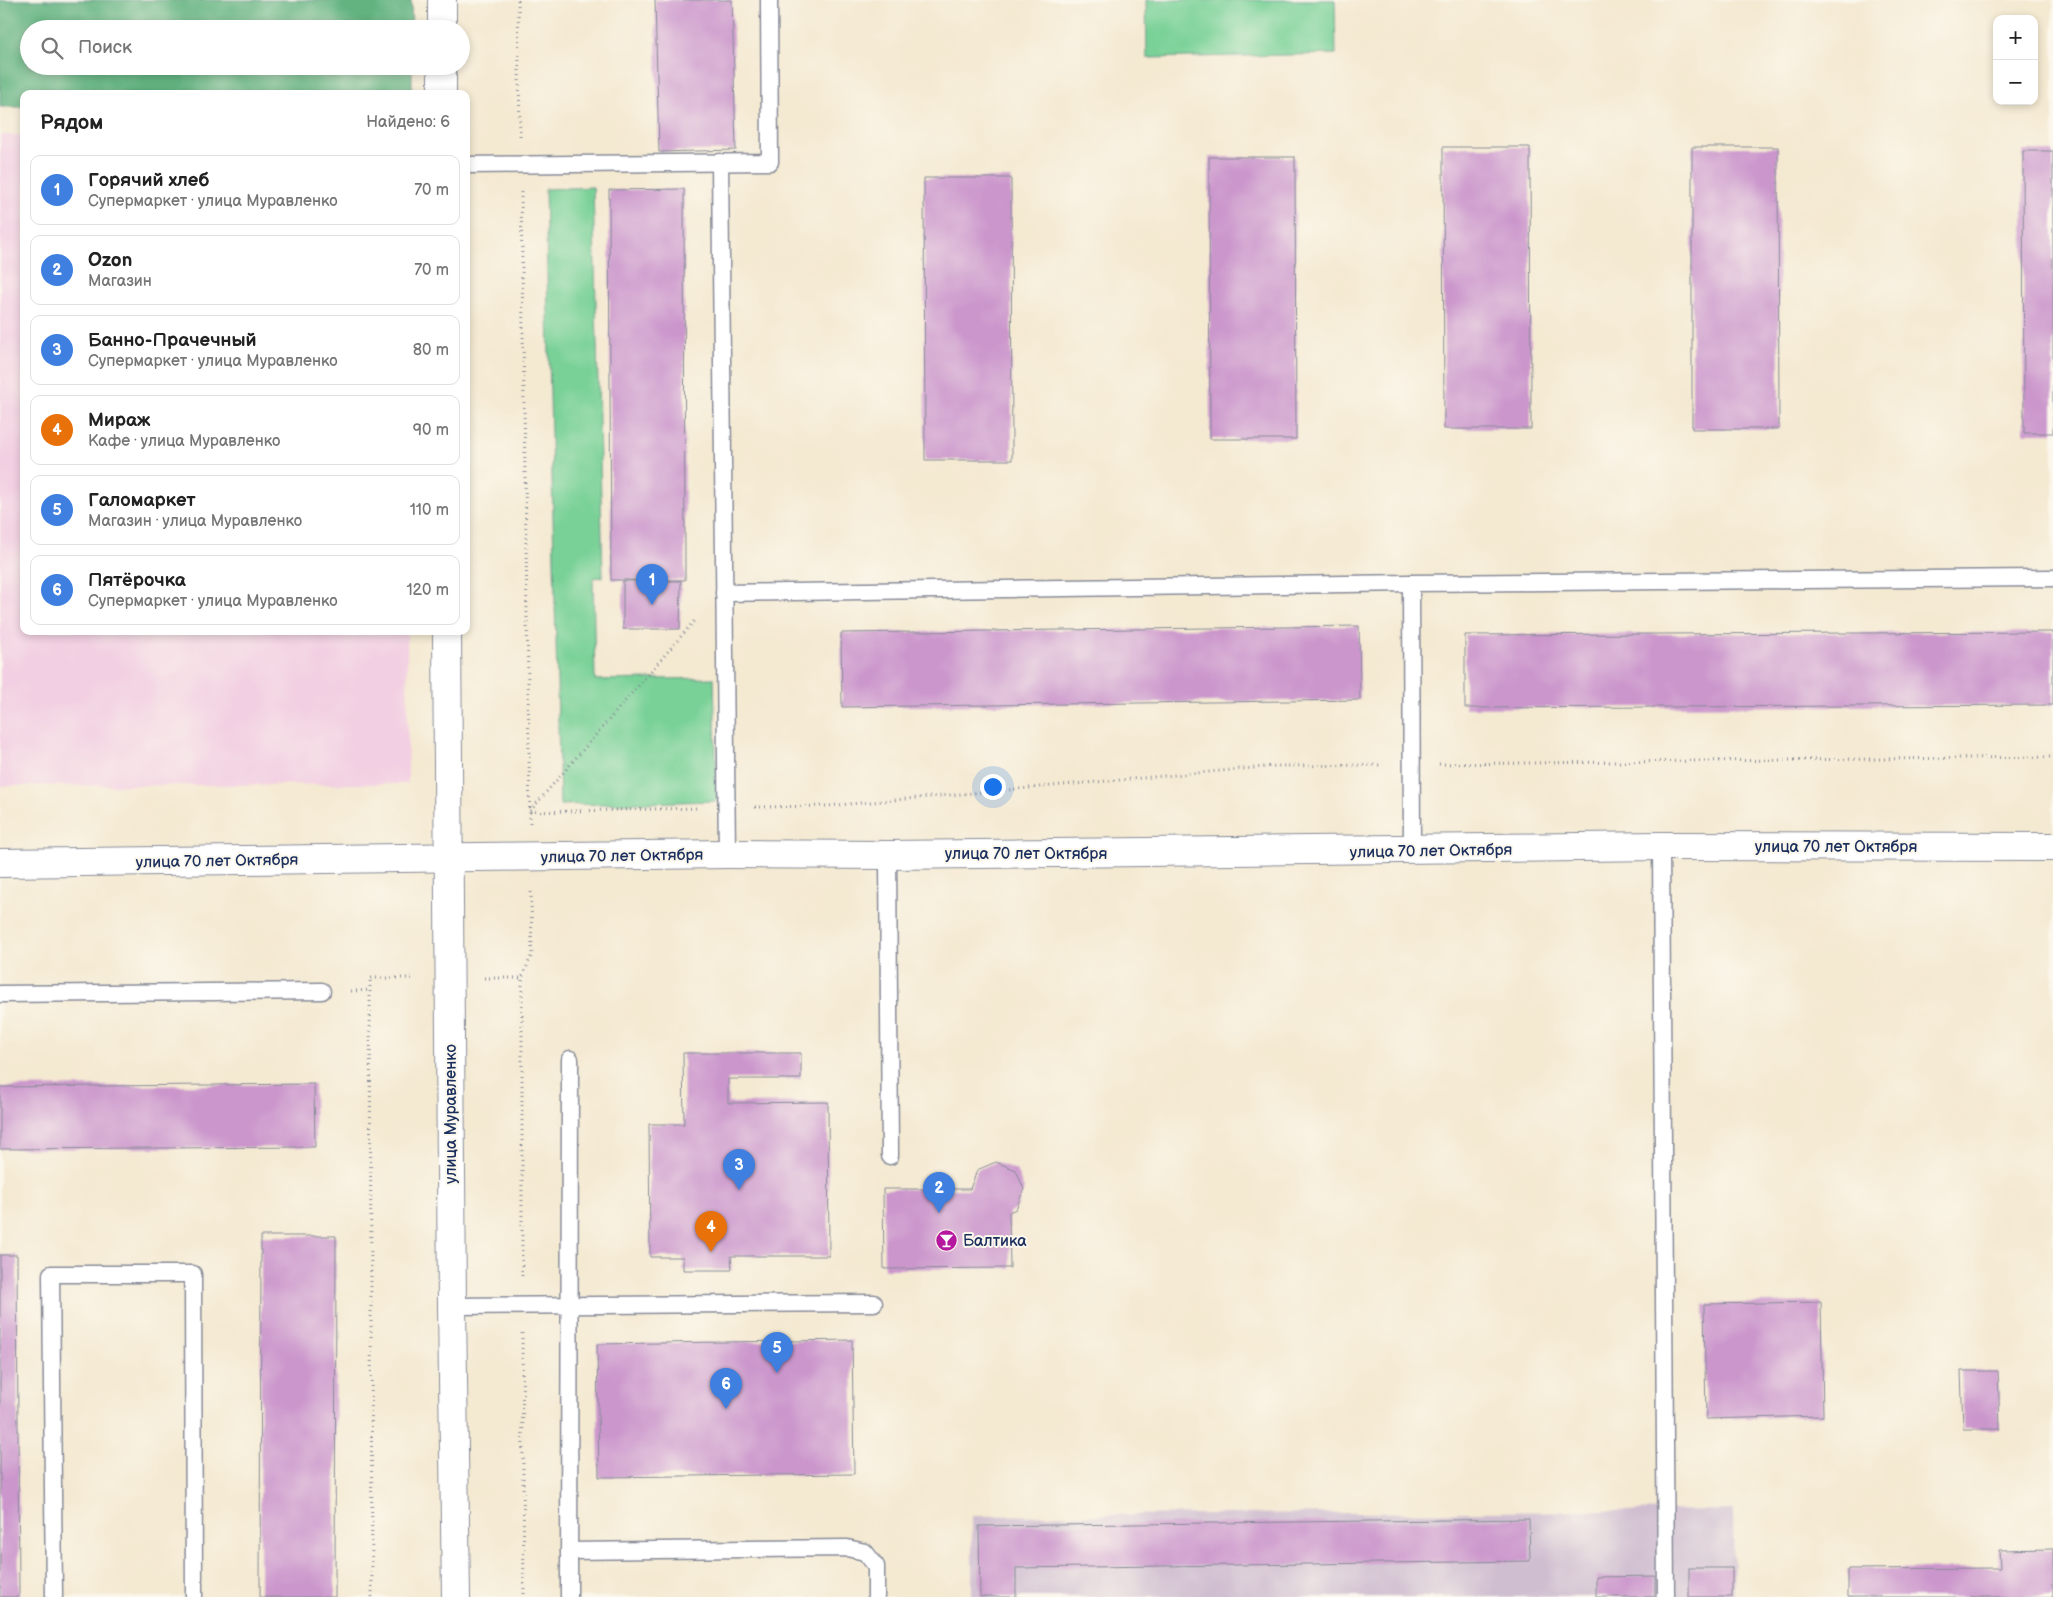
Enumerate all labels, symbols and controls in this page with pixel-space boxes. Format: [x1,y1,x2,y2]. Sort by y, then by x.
map controls [1993,15,2038,105]
button: + [1993,15,2038,60]
search box [20,20,470,75]
icon: search [38,34,66,62]
text: Поиск [78,36,132,59]
button: − [1993,60,2038,105]
text: Рядом [40,110,103,135]
text: Найдено: 6 [366,113,450,132]
text: Горячий хлеб [88,169,209,192]
text: 1 [54,181,60,200]
text: 70 m [414,181,449,200]
text: Супермаркет · улица Муравленко [88,192,338,211]
text: Ozon [88,249,132,272]
text: 2 [52,261,62,280]
text: 70 m [414,261,449,280]
text: Магазин [88,272,152,291]
text: Банно-Прачечный [88,329,257,352]
text: 3 [52,341,62,360]
text: 80 m [413,341,449,360]
text: Супермаркет · улица Муравленко [88,352,338,371]
text: Мираж [88,409,150,432]
text: 4 [52,421,62,440]
text: 90 m [413,421,449,440]
text: Кафе · улица Муравленко [88,432,280,451]
text: Галомаркет [88,489,196,512]
text: 5 [52,501,62,520]
text: 110 m [410,501,449,520]
text: Магазин · улица Муравленко [88,512,302,531]
pin: 1 [636,564,668,605]
text: Пятёрочка [88,569,186,592]
text: 6 [52,581,62,600]
text: 120 m [406,581,449,600]
text: Супермаркет · улица Муравленко [88,592,338,611]
your location [980,774,1006,800]
street label: улица 70 лет Октября [1755,838,1917,857]
street label: улица 70 лет Октября [1350,841,1513,862]
street label: улица 70 лет Октября [945,845,1107,864]
street label: улица 70 лет Октября [541,846,704,867]
street label: улица 70 лет Октября [136,851,299,872]
street label: улица Муравленко [442,1044,461,1184]
pin: 3 [723,1149,755,1190]
pin: 2 [923,1172,955,1213]
pin: 4 [695,1211,727,1252]
bar icon: Балтика [935,1228,959,1252]
place label: Балтика [963,1232,1027,1251]
pin: 5 [761,1332,793,1373]
pin: 6 [710,1368,742,1409]

